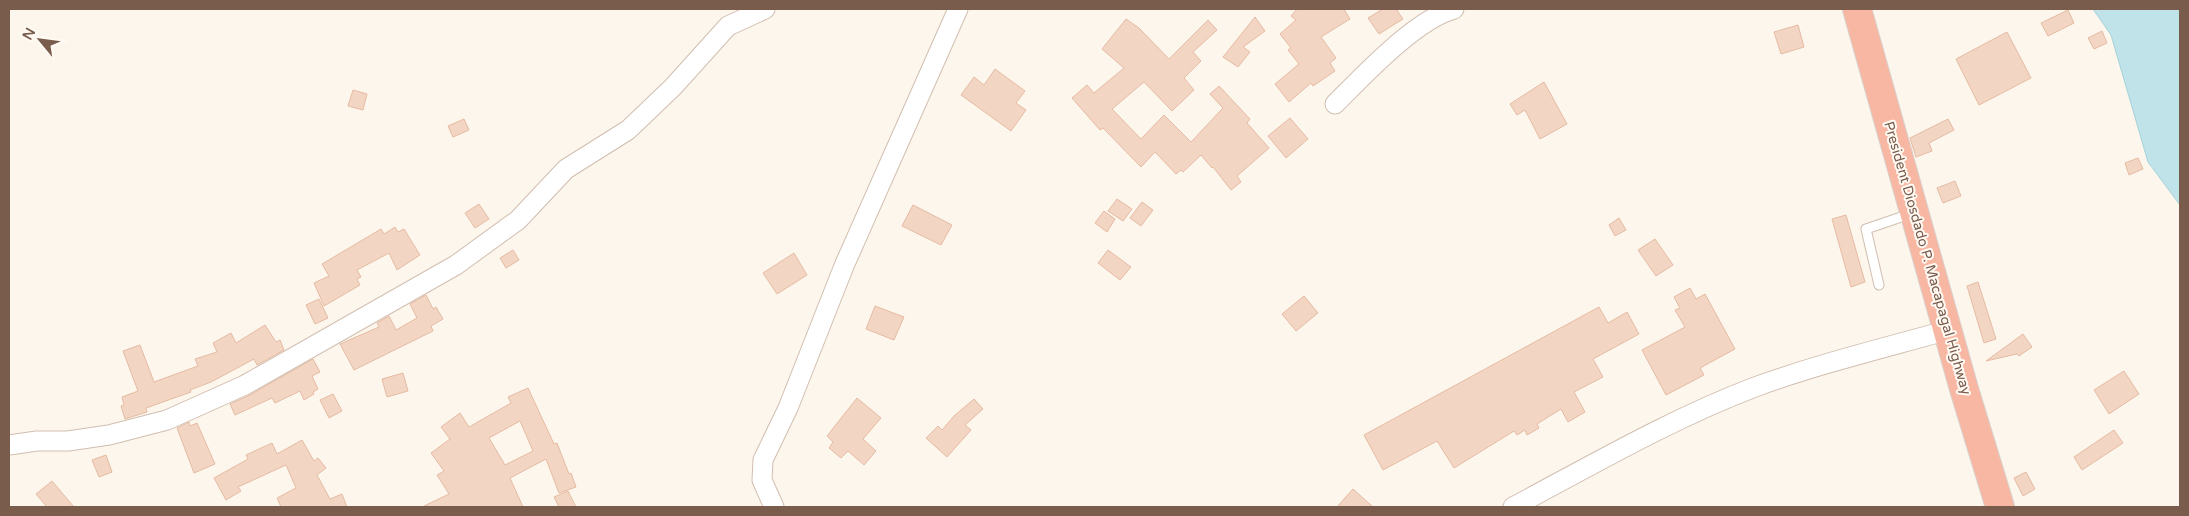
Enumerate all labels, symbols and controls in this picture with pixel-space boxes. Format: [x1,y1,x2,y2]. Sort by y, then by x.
north arrow [15,15,65,65]
text: N [19,25,39,43]
street label: President Diosdado P. Macapagal Highway [1880,119,1975,397]

